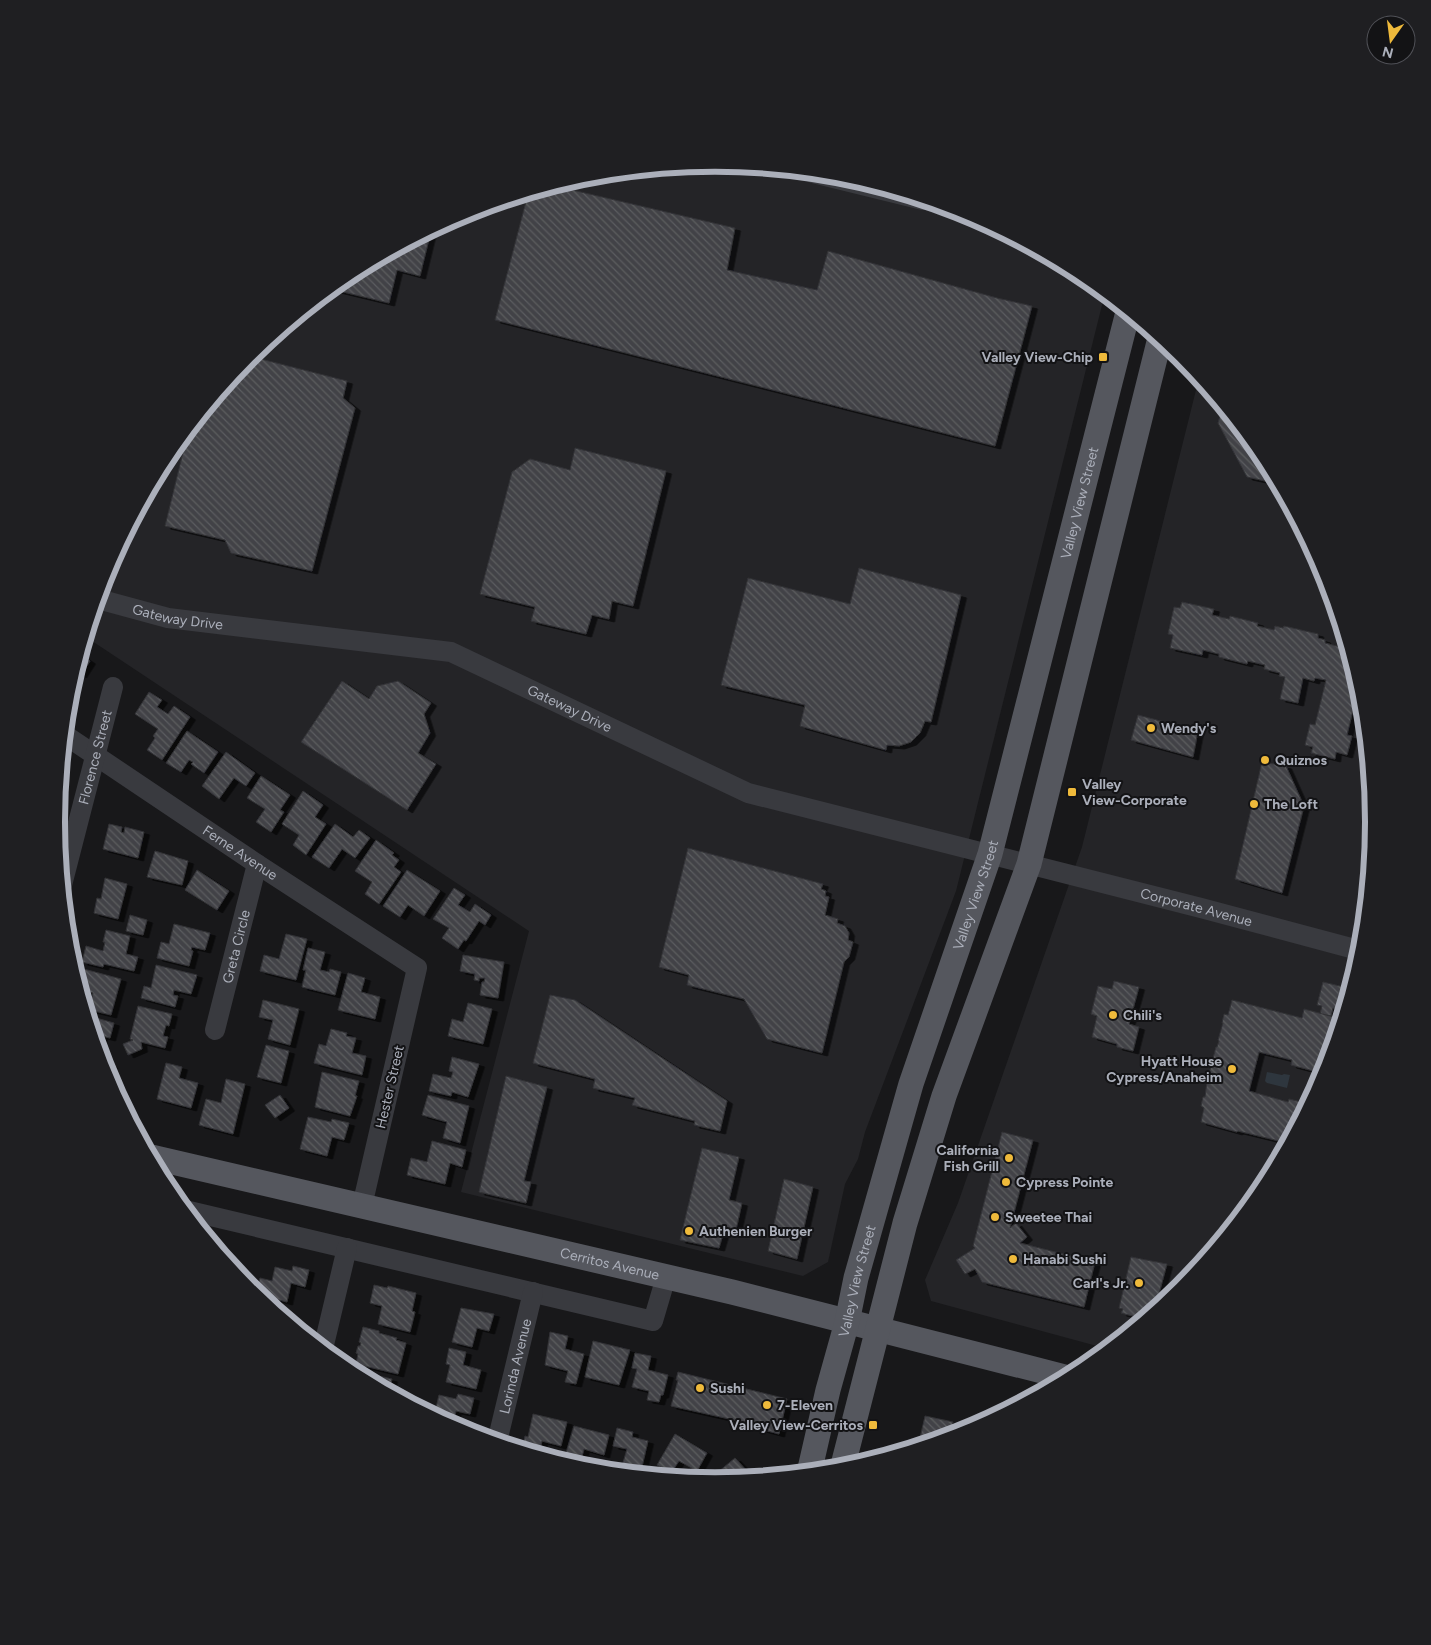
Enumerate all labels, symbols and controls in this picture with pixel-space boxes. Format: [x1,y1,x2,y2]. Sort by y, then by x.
north arrow [1366,15,1416,65]
text: N [1381,43,1395,62]
place label: Valley View-Chip [981,349,1093,366]
marker: Valley View-Chip [1097,351,1109,363]
street label: Valley View Street [1057,445,1102,560]
street label: Gateway Drive [131,600,224,633]
street label: Gateway Drive [525,681,615,736]
street label: Florence Street [75,708,115,806]
place label: Wendy's [1161,720,1217,737]
marker: Wendy's [1145,722,1157,734]
place label: Quiznos [1275,752,1327,769]
marker: Quiznos [1259,754,1271,766]
place label: Valley View-Corporate [1082,776,1187,809]
marker: Valley View-Corporate [1066,786,1078,798]
place label: The Loft [1264,796,1318,813]
marker: The Loft [1248,798,1260,810]
street label: Ferne Avenue [200,822,281,884]
street label: Valley View Street [949,838,1002,952]
street label: Corporate Avenue [1139,884,1255,930]
street label: Greta Circle [219,908,254,985]
place label: Chili's [1123,1007,1162,1024]
marker: Chili's [1107,1009,1119,1021]
street label: Hester Street [372,1044,408,1130]
place label: Hyatt House Cypress/Anaheim [1106,1053,1222,1086]
marker: Hyatt House Cypress/Anaheim [1226,1063,1238,1075]
place label: California Fish Grill [936,1142,999,1175]
marker: California Fish Grill [1003,1152,1015,1164]
place label: Cypress Pointe [1016,1174,1114,1191]
marker: Cypress Pointe [1000,1176,1012,1188]
place label: Sweetee Thai [1005,1209,1092,1226]
marker: Sweetee Thai [989,1211,1001,1223]
place label: Authenien Burger [699,1223,813,1240]
street label: Valley View Street [835,1223,879,1339]
marker: Authenien Burger [683,1225,695,1237]
street label: Cerritos Avenue [559,1244,661,1283]
place label: Hanabi Sushi [1023,1251,1106,1268]
marker: Hanabi Sushi [1007,1253,1019,1265]
place label: Carl's Jr. [1073,1275,1129,1292]
marker: Carl's Jr. [1133,1277,1145,1289]
street label: Lorinda Avenue [496,1316,535,1416]
place label: Sushi [710,1380,745,1397]
marker: Sushi [694,1382,706,1394]
place label: 7-Eleven [777,1397,833,1414]
marker: 7-Eleven [761,1399,773,1411]
place label: Valley View-Cerritos [729,1417,863,1434]
marker: Valley View-Cerritos [867,1419,879,1431]

